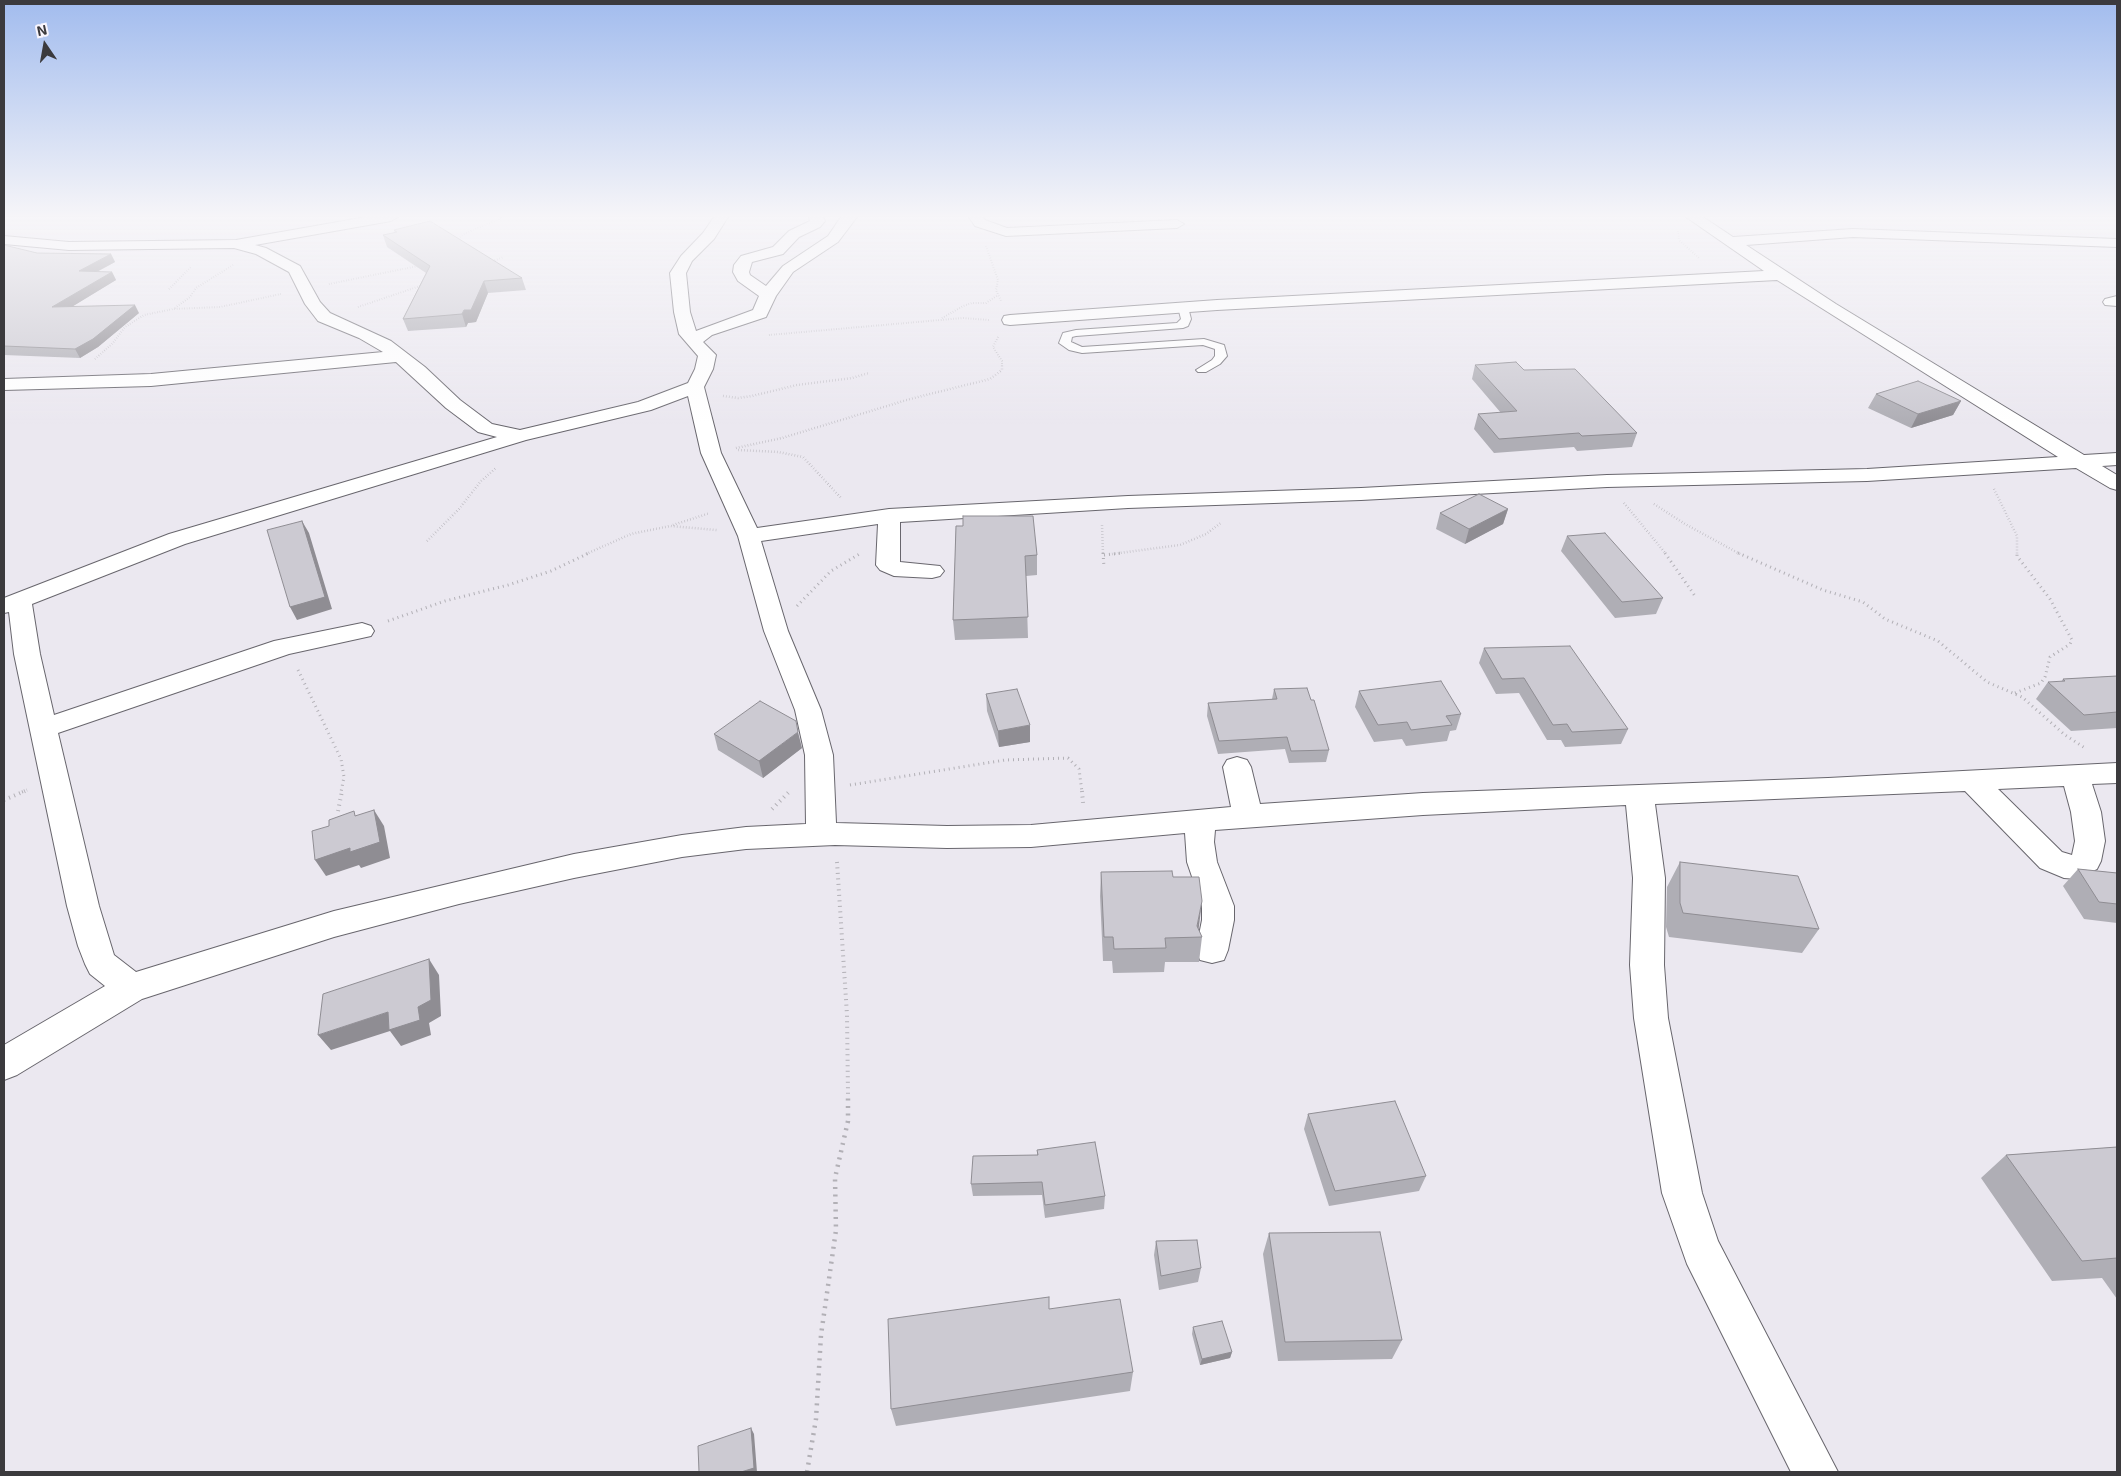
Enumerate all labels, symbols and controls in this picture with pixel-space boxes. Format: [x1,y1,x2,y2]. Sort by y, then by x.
north arrow [20,20,70,70]
text: N [35,20,48,39]

